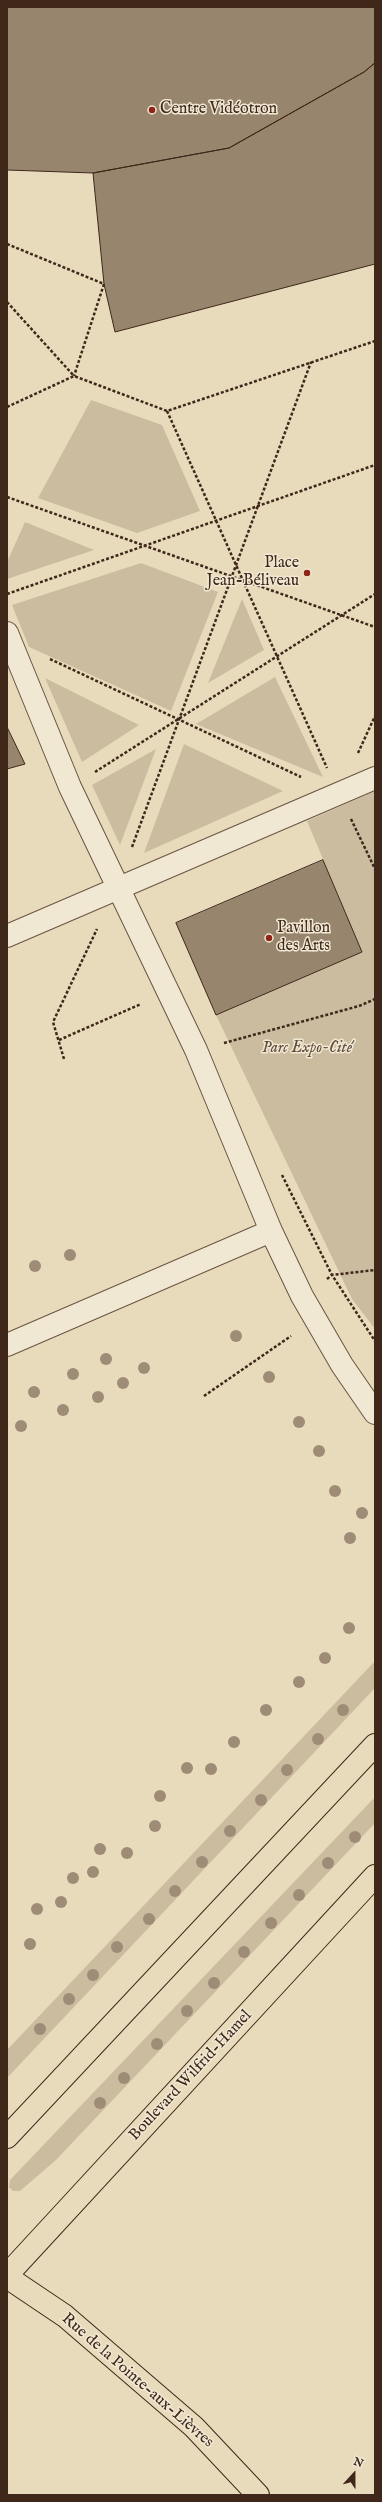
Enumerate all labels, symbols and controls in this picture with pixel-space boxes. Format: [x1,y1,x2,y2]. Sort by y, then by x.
place label: Centre Vidéotron [160,100,277,120]
marker: Centre Vidéotron [147,105,157,115]
place label: Place Jean-Béliveau [207,554,299,592]
marker: Place Jean-Béliveau [302,568,312,578]
place label: Pavillon des Arts [277,919,330,957]
marker: Pavillon des Arts [264,933,274,943]
park label: Parc Expo-Cité [262,1039,352,1059]
street label: Boulevard Wilfrid-Hamel [126,2007,256,2145]
street label: Rue de la Pointe-aux-Lièvres [57,2310,217,2452]
north arrow [334,2454,374,2494]
text: N [351,2455,365,2471]

